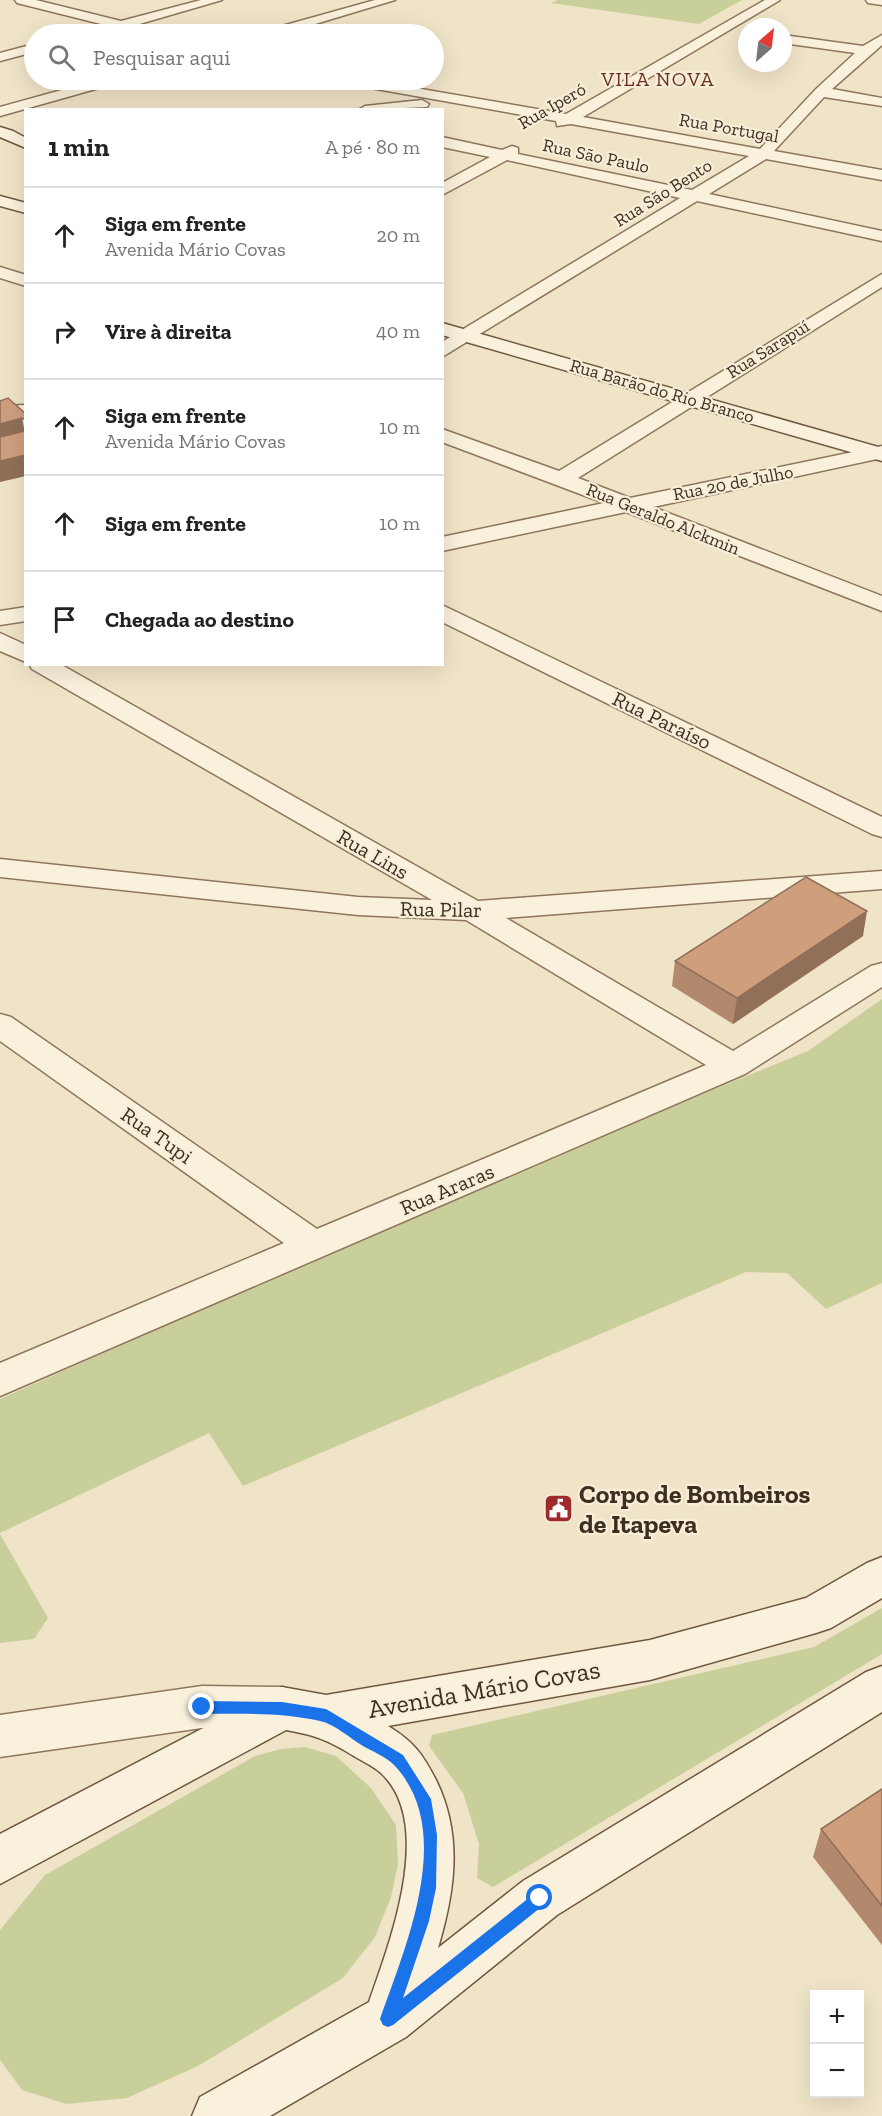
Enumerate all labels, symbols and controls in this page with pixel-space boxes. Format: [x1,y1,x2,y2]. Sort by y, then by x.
north arrow [738,18,792,72]
search box [24,24,444,90]
icon: search [45,41,78,74]
text: Pesquisar aqui [93,44,230,71]
district label: VILA NOVA [600,67,715,91]
street label: Rua Iperó [514,78,590,134]
street label: Rua Portugal [677,108,781,148]
text: 1 min [48,131,109,163]
street label: Rua São Paulo [541,134,651,178]
text: A pé · 80 m [325,135,420,159]
street label: Rua São Bento [610,154,716,232]
text: Siga em frente [105,210,246,237]
icon: ahead [48,219,81,252]
text: 20 m [376,223,420,247]
text: Avenida Mário Covas [105,237,286,261]
icon: right [48,315,81,348]
street label: Rua Sarapuí [722,315,814,383]
text: Vire à direita [105,318,232,345]
text: 40 m [376,319,420,343]
street label: Rua Barão do Rio Branco [567,354,757,428]
text: Siga em frente [105,402,246,429]
icon: ahead [48,411,81,444]
text: 10 m [379,415,420,439]
text: Avenida Mário Covas [105,429,286,453]
street label: Rua 20 de Julho [671,461,795,505]
street label: Rua Geraldo Alckmin [583,478,744,560]
icon: ahead [48,507,81,540]
text: Siga em frente [105,510,246,537]
text: 10 m [379,511,420,535]
icon: arrive [48,603,81,636]
text: Chegada ao destino [105,606,294,633]
street label: Rua Paraíso [609,685,715,755]
street label: Rua Lins [333,824,413,884]
street label: Rua Pilar [400,896,482,922]
street label: Rua Tupi [116,1101,198,1169]
street label: Rua Araras [396,1158,498,1220]
place label: Corpo de Bombeiros de Itapeva [579,1478,811,1540]
public building icon: Corpo de Bombeiros de Itapeva [542,1493,574,1525]
street label: Avenida Mário Covas [365,1653,603,1725]
route end [188,1693,214,1719]
route start [526,1884,552,1910]
map controls [810,1990,864,2098]
button: + [810,1990,864,2044]
button: − [810,2044,864,2098]

